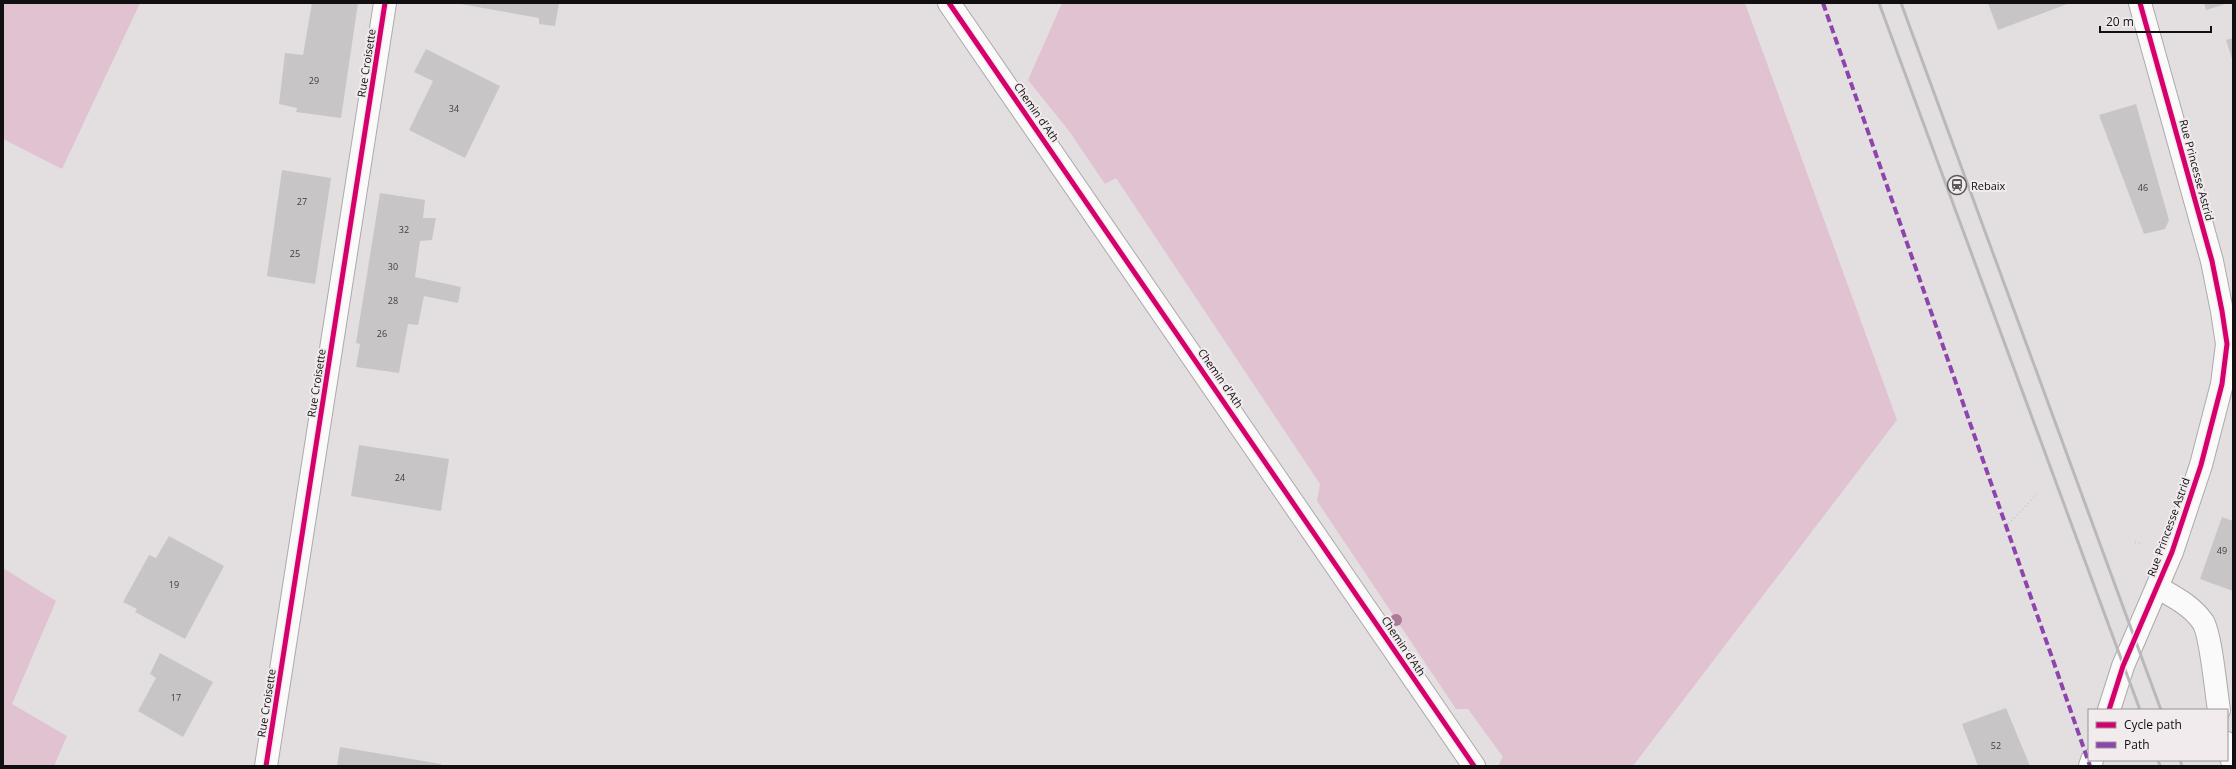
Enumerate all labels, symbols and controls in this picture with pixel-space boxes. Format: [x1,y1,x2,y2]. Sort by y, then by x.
scale bar [2100,8,2211,34]
text: 20 m [2106,13,2134,30]
street label: Rue Croisette [353,28,379,98]
house number: 29 [309,74,319,87]
street label: Chemin d'Ath [1011,79,1063,145]
house number: 34 [449,102,459,115]
street label: Rue Princesse Astrid [2176,118,2218,222]
station icon: Rebaix [1946,174,1968,196]
place label: Rebaix [1971,178,2006,193]
house number: 46 [2138,181,2148,194]
house number: 27 [297,195,307,208]
house number: 32 [399,223,409,236]
house number: 25 [290,247,300,260]
house number: 30 [388,260,398,273]
house number: 28 [388,294,398,307]
house number: 26 [377,327,387,340]
street label: Chemin d'Ath [1195,345,1247,411]
street label: Rue Croisette [303,348,329,418]
house number: 24 [395,471,405,484]
street label: Rue Princesse Astrid [2143,475,2193,579]
house number: 49 [2217,544,2227,557]
house number: 19 [169,578,179,591]
street label: Chemin d'Ath [1378,613,1430,679]
street label: Rue Croisette [253,668,279,738]
house number: 17 [171,691,181,704]
legend [2088,709,2228,761]
text: Cycle path [2124,716,2182,733]
text: Path [2124,736,2150,753]
house number: 52 [1991,739,2001,752]

